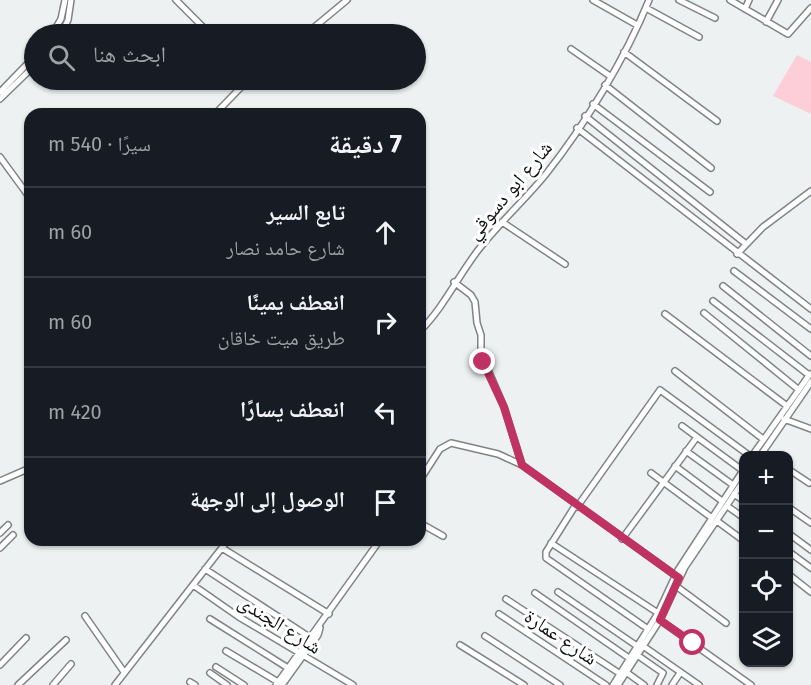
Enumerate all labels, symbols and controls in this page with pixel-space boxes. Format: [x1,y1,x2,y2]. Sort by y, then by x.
search box [24,24,426,90]
icon: search [45,41,78,74]
text: ابحث هنا [93,41,166,68]
text: 7 دقيقة [329,129,402,160]
text: سيرًا · 540 m [48,132,151,156]
street label: شارع ابو دسوقي [461,136,560,247]
text: تابع السير [266,199,345,226]
icon: ahead [369,216,402,249]
text: 60 m [48,220,92,244]
text: شارع حامد نصار [226,236,345,260]
text: انعطف يمينًا [246,289,345,316]
icon: right [369,306,402,339]
text: 60 m [48,310,92,334]
text: طريق ميت خاقان [218,326,345,350]
route end [469,348,495,374]
text: انعطف يسارًا [240,396,345,423]
icon: left [369,396,402,429]
text: 420 m [48,400,102,424]
map controls [739,451,793,667]
button: + [739,451,793,505]
text: الوصول إلى الوجهة [190,486,345,513]
icon: arrive [369,486,402,519]
button: − [739,505,793,559]
button: locate [739,559,793,613]
street label: شارع الجندى [234,589,326,660]
street label: شارع عمارة [519,604,602,671]
button: layers [739,613,793,667]
route start [679,629,705,655]

